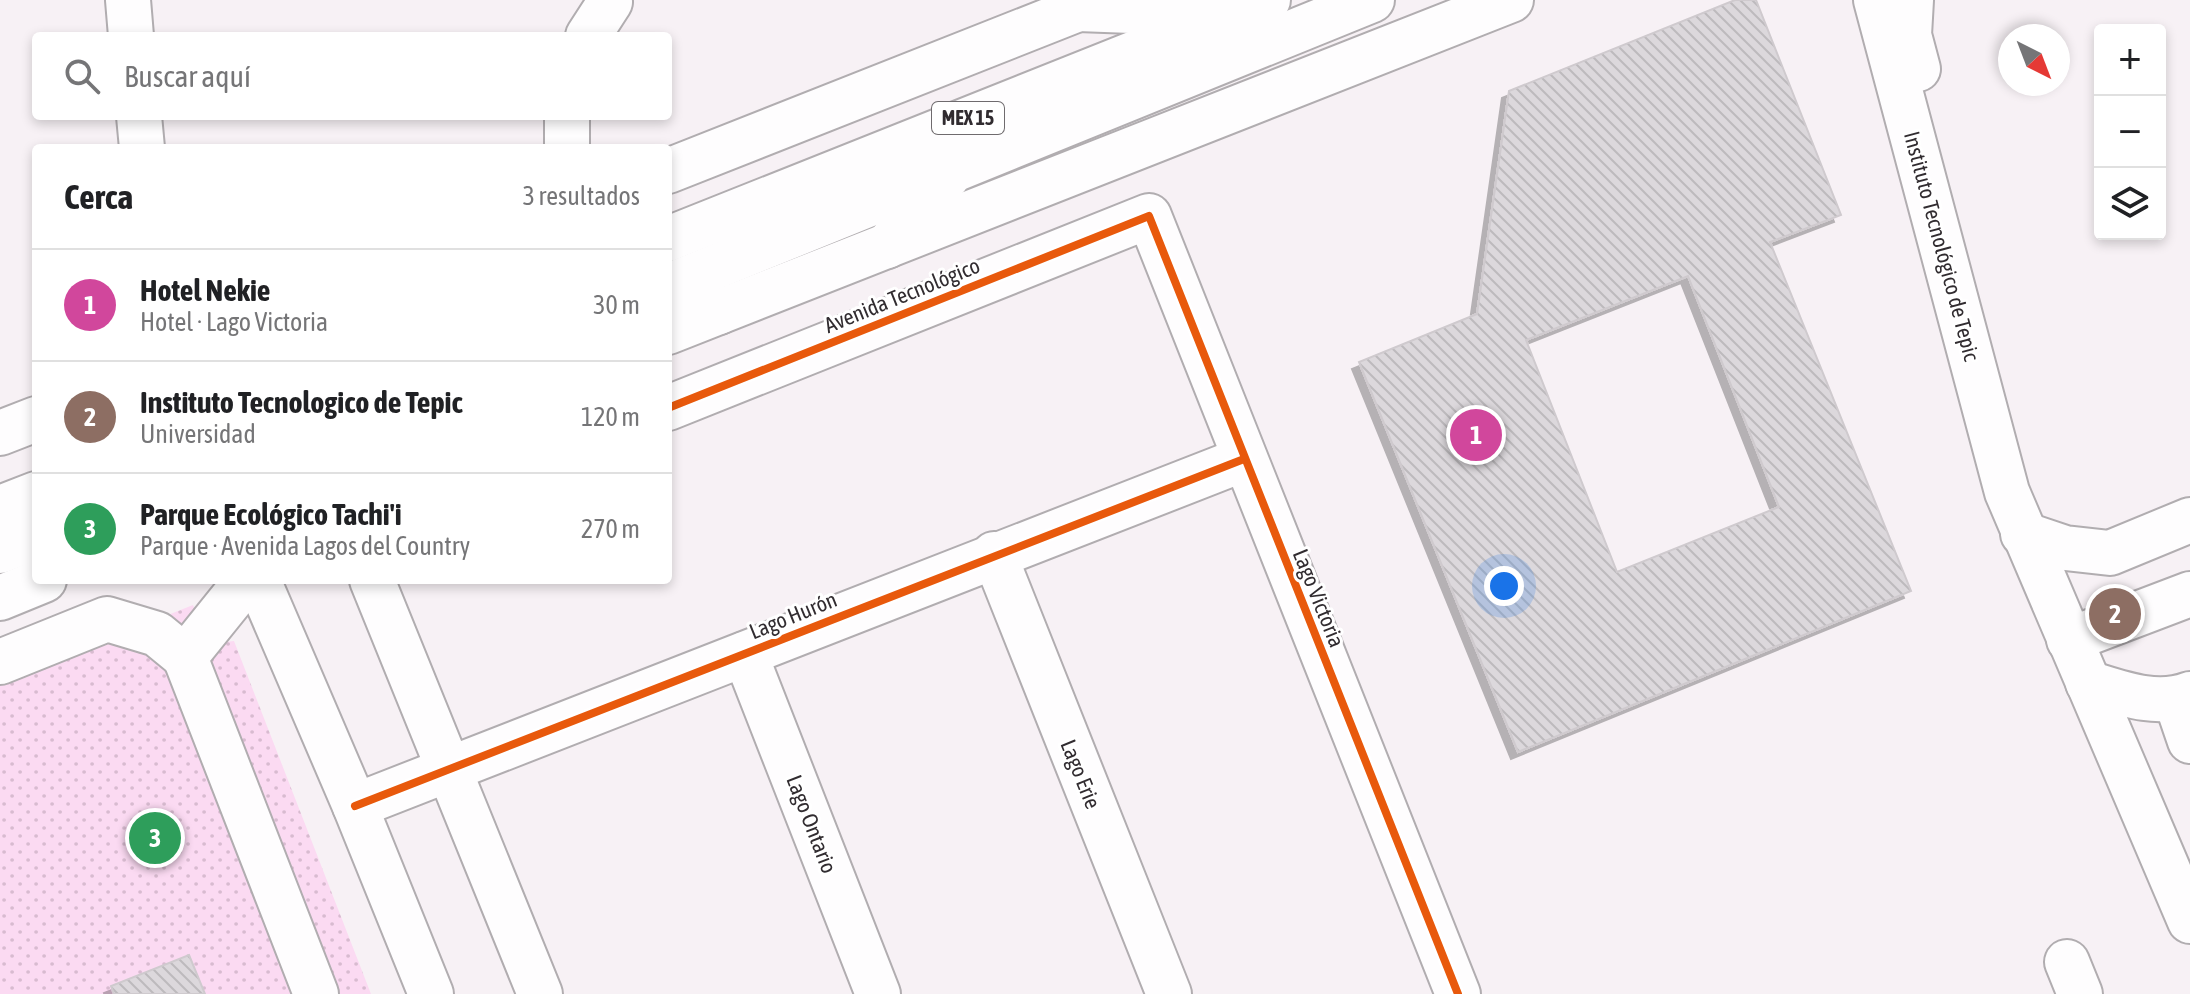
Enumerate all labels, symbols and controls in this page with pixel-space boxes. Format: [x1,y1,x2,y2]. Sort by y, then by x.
north arrow [1998,24,2070,96]
map controls [2094,24,2166,240]
button: + [2094,24,2166,96]
search box [32,32,672,120]
icon: search [60,54,104,98]
text: Buscar aquí [124,59,251,93]
button: − [2094,96,2166,168]
road number: MEX 15 [932,102,1004,134]
street label: Instituto Tecnológico de Tepic [1899,128,1985,364]
button: layers [2094,168,2166,240]
text: Cerca [64,177,133,216]
text: 3 resultados [523,181,640,211]
street label: Avenida Tecnológico [820,252,984,338]
text: Hotel Nekie [140,273,270,307]
text: 1 [84,290,96,320]
text: 30 m [593,290,640,320]
text: Hotel · Lago Victoria [140,307,328,337]
text: Instituto Tecnologico de Tepic [140,385,463,419]
text: 2 [84,402,96,432]
text: 120 m [581,402,640,432]
pin: 1 [1450,405,1502,465]
text: Universidad [140,419,256,449]
text: Parque Ecológico Tachi'i [140,497,402,531]
text: 3 [84,514,96,544]
text: 270 m [581,514,640,544]
text: Parque · Avenida Lagos del Country [140,531,470,561]
street label: Lago Victoria [1288,545,1350,651]
your location [1484,566,1524,606]
pin: 2 [2089,584,2141,644]
street label: Lago Hurón [745,586,841,644]
street label: Lago Erie [1055,736,1107,812]
street label: Lago Ontario [781,771,843,877]
pin: 3 [129,808,181,868]

